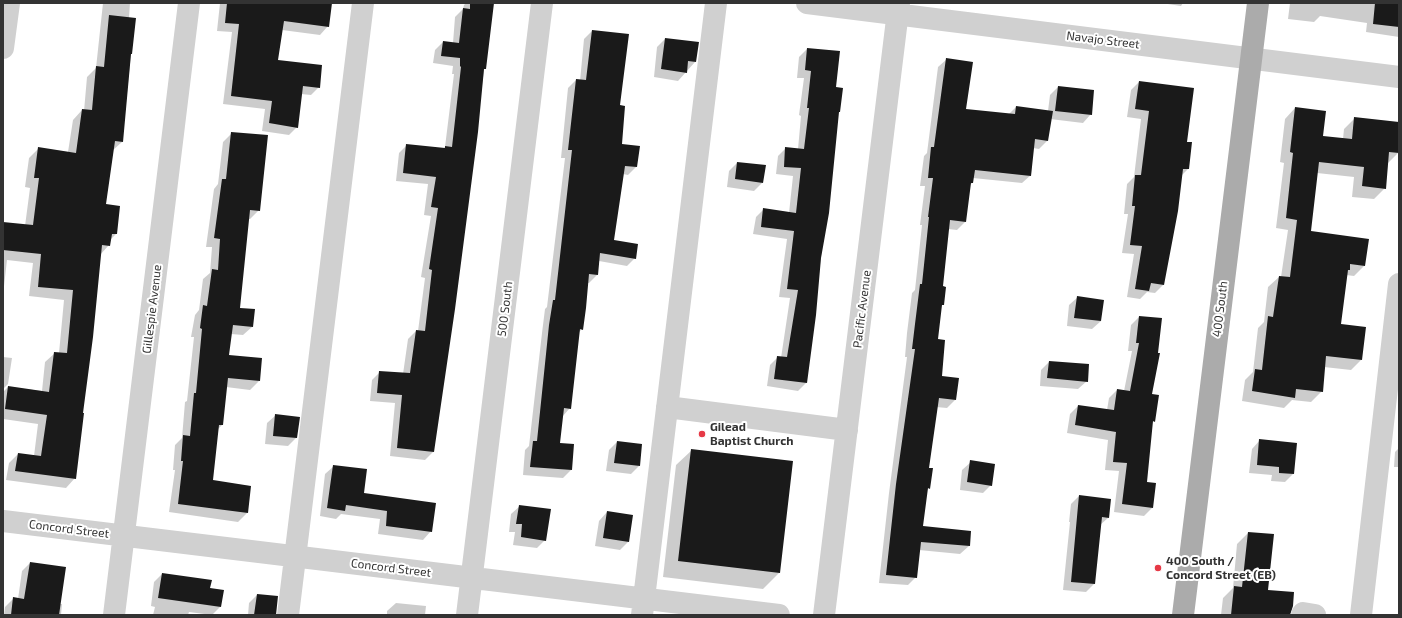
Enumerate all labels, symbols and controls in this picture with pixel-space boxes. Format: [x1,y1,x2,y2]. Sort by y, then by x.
street label: Navajo Street [1066,28,1140,52]
street label: Gillespie Avenue [139,264,165,354]
street label: Pacific Avenue [850,269,874,349]
street label: 400 South [1209,280,1231,338]
street label: 500 South [494,281,516,337]
place label: Gilead Baptist Church [710,420,794,448]
marker: Gilead Baptist Church [697,429,707,439]
street label: Concord Street [28,517,110,541]
place label: 400 South / Concord Street (EB) [1166,554,1276,582]
street label: Concord Street [350,556,432,580]
marker: 400 South / Concord Street (EB) [1153,563,1163,573]

